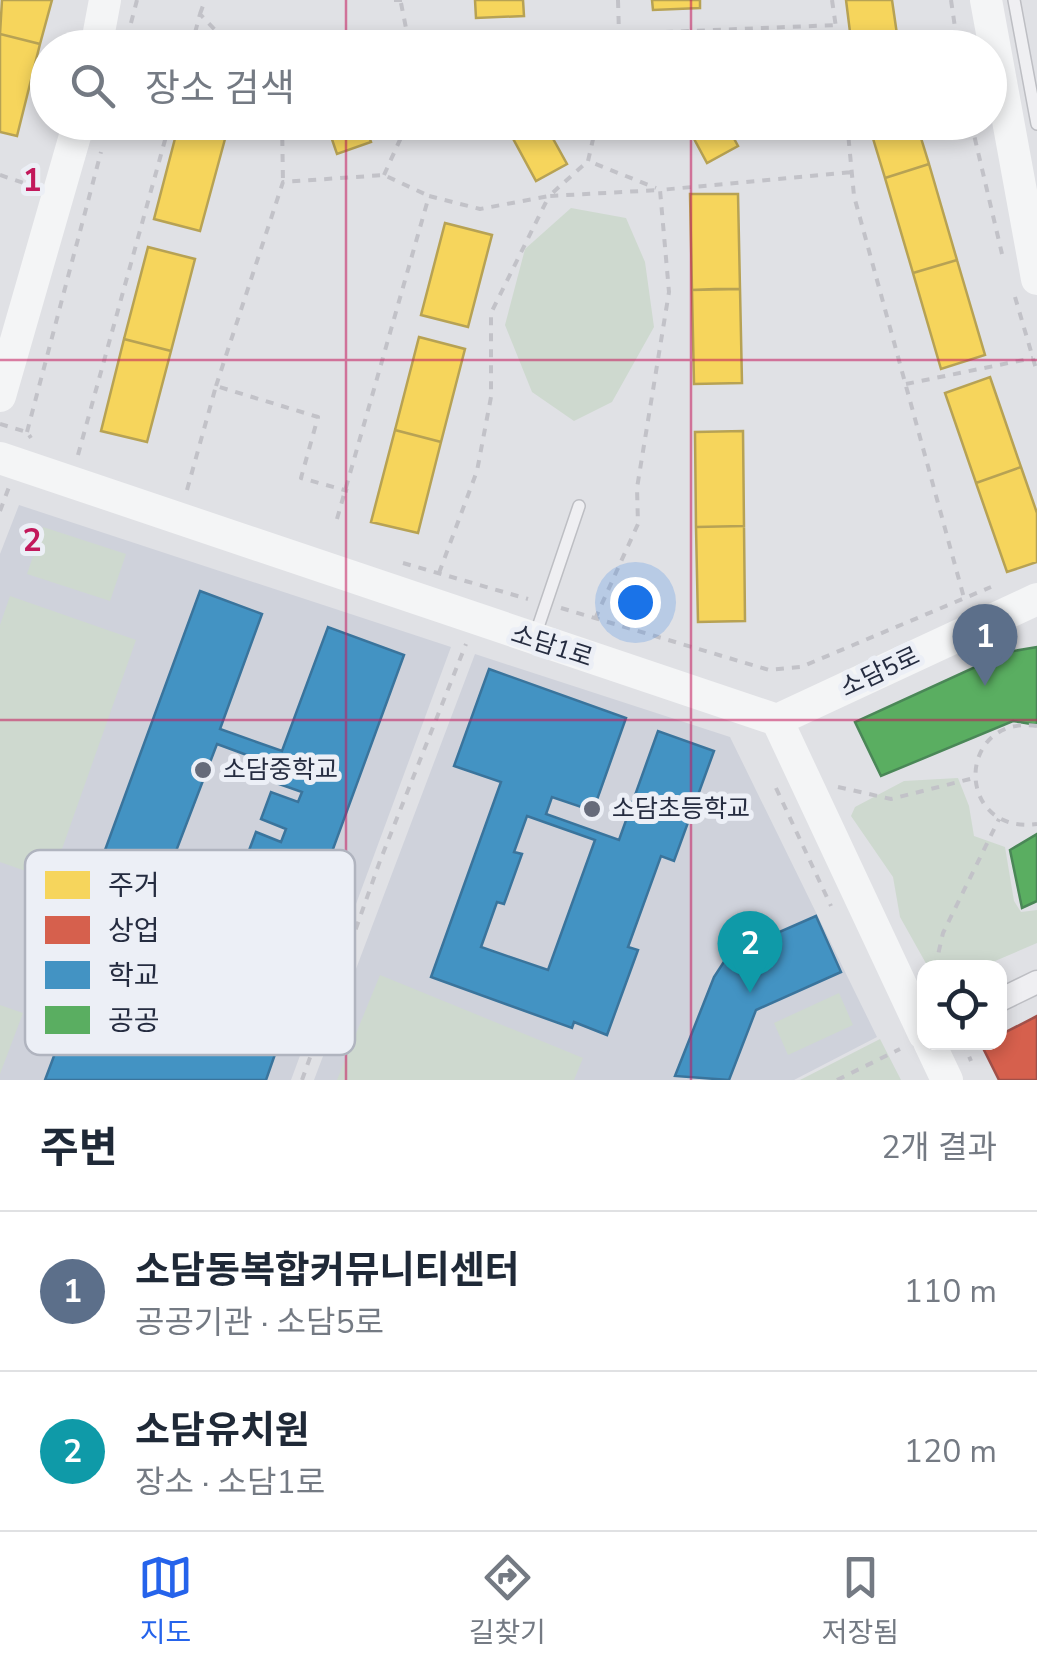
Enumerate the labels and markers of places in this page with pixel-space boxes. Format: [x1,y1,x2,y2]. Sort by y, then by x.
pin: 1 [952,604,1018,686]
place label: 소담중학교 [223,753,338,787]
marker: 소담중학교 [192,759,214,781]
place label: 소담초등학교 [612,792,750,826]
marker: 소담초등학교 [581,798,603,820]
pin: 2 [718,910,782,993]

